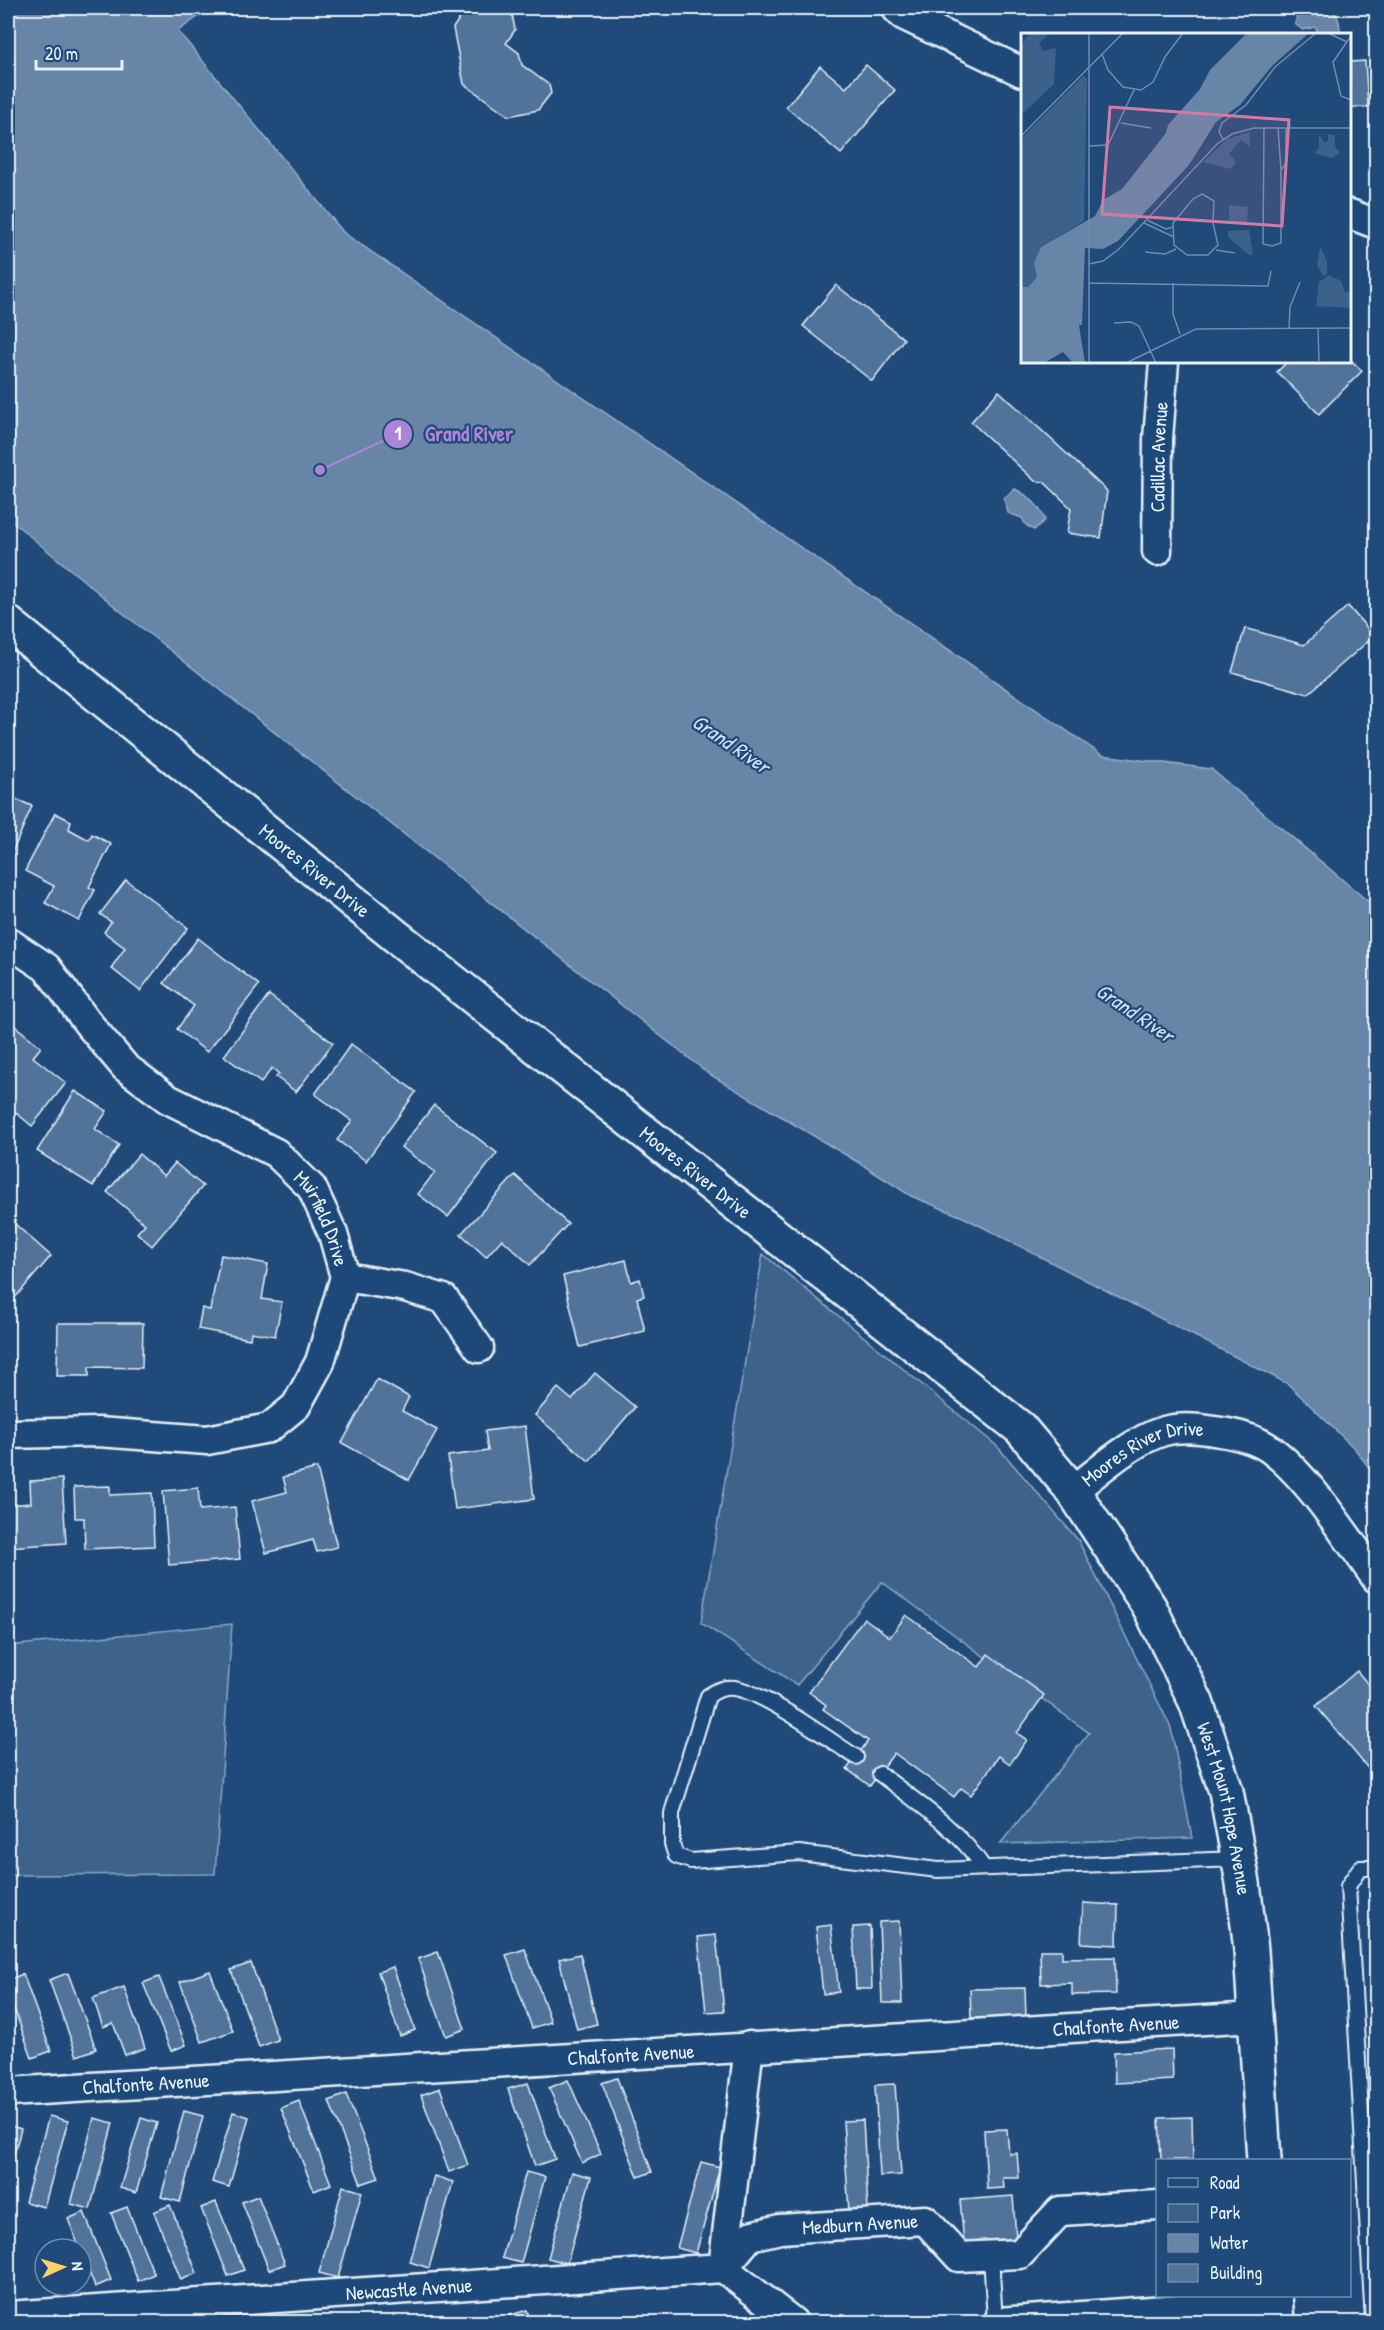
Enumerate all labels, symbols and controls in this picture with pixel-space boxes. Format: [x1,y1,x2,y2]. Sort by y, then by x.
scale bar [36,33,122,71]
inset map [1021,33,1351,363]
text: 20 m [45,41,78,66]
street label: Cadillac Avenue [1143,401,1174,512]
callout: Grand River [383,414,525,453]
text: Grand River [425,419,514,448]
text: 1 [395,421,402,446]
water label: Grand River [687,707,778,782]
street label: Moores River Drive [254,817,376,923]
water label: Grand River [1091,976,1182,1051]
street label: Moores River Drive [634,1119,757,1224]
street label: Muirfield Drive [288,1164,355,1269]
street label: Moores River Drive [1075,1414,1205,1492]
street label: West Mount Hope Avenue [1191,1719,1258,1896]
street label: Chalfonte Avenue [1052,2008,1180,2042]
street label: Chalfonte Avenue [567,2037,695,2071]
street label: Chalfonte Avenue [81,2066,210,2101]
legend [1156,2159,1351,2297]
text: Road [1210,2170,1240,2195]
text: Park [1210,2200,1241,2225]
street label: Medburn Avenue [801,2206,919,2241]
text: Water [1210,2230,1248,2255]
north arrow [33,2237,93,2297]
text: Building [1210,2260,1262,2285]
text: N [67,2261,89,2271]
street label: Newcastle Avenue [345,2271,473,2306]

